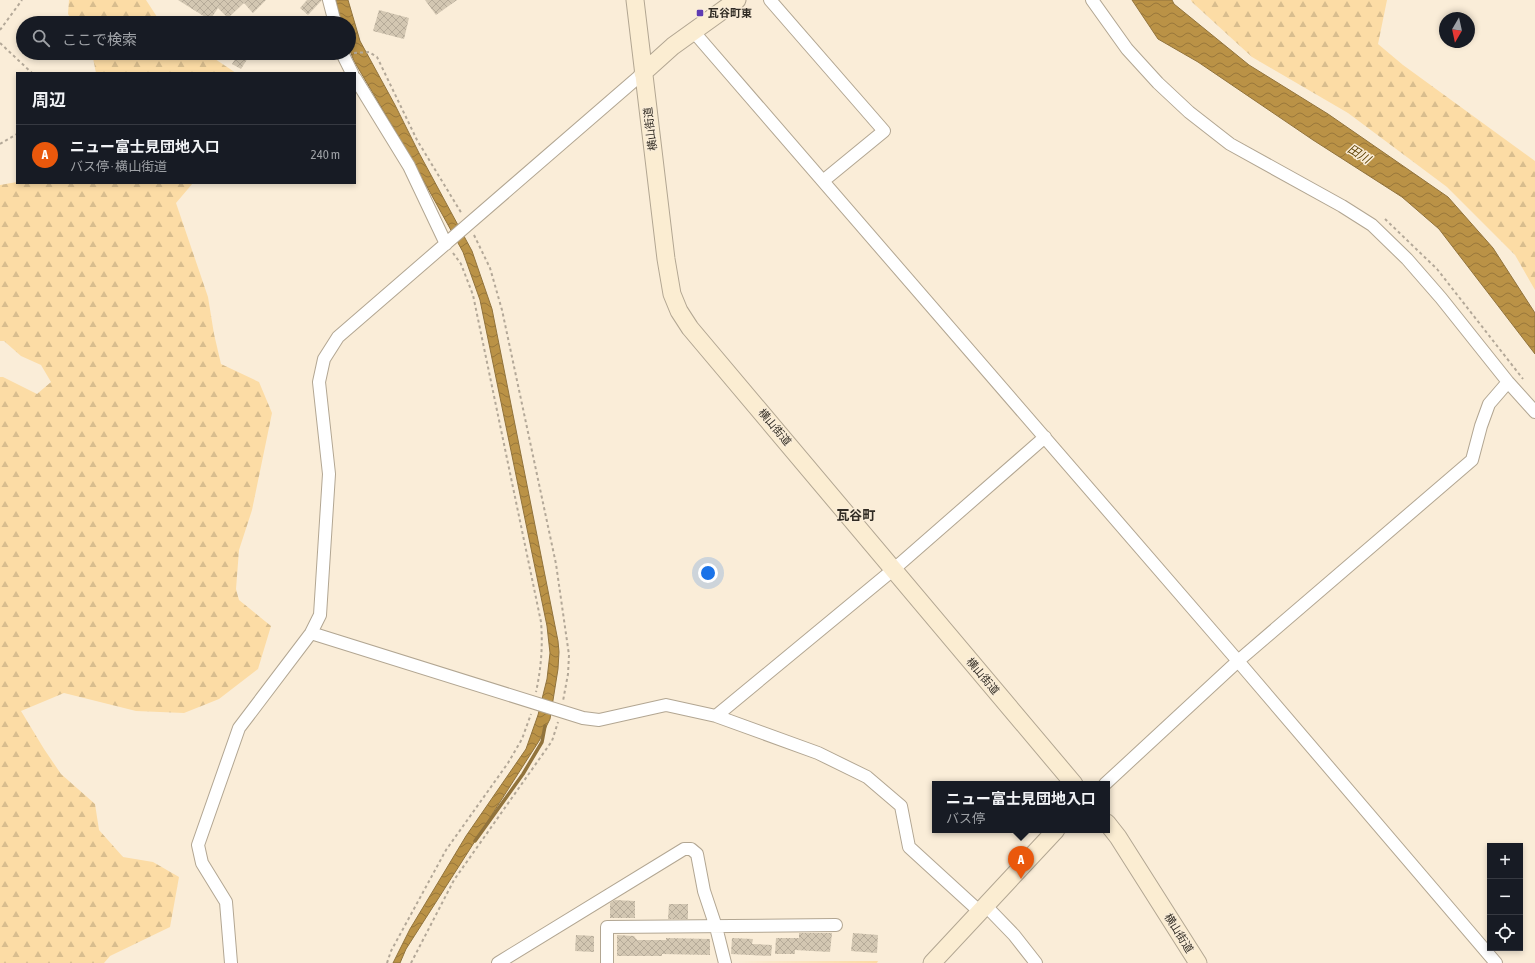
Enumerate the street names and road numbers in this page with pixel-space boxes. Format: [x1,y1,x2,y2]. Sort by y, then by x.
street label: 横山街道 [641,106,659,152]
street label: 横山街道 [756,406,794,448]
street label: 横山街道 [964,655,1002,697]
street label: 横山街道 [1162,911,1196,955]

